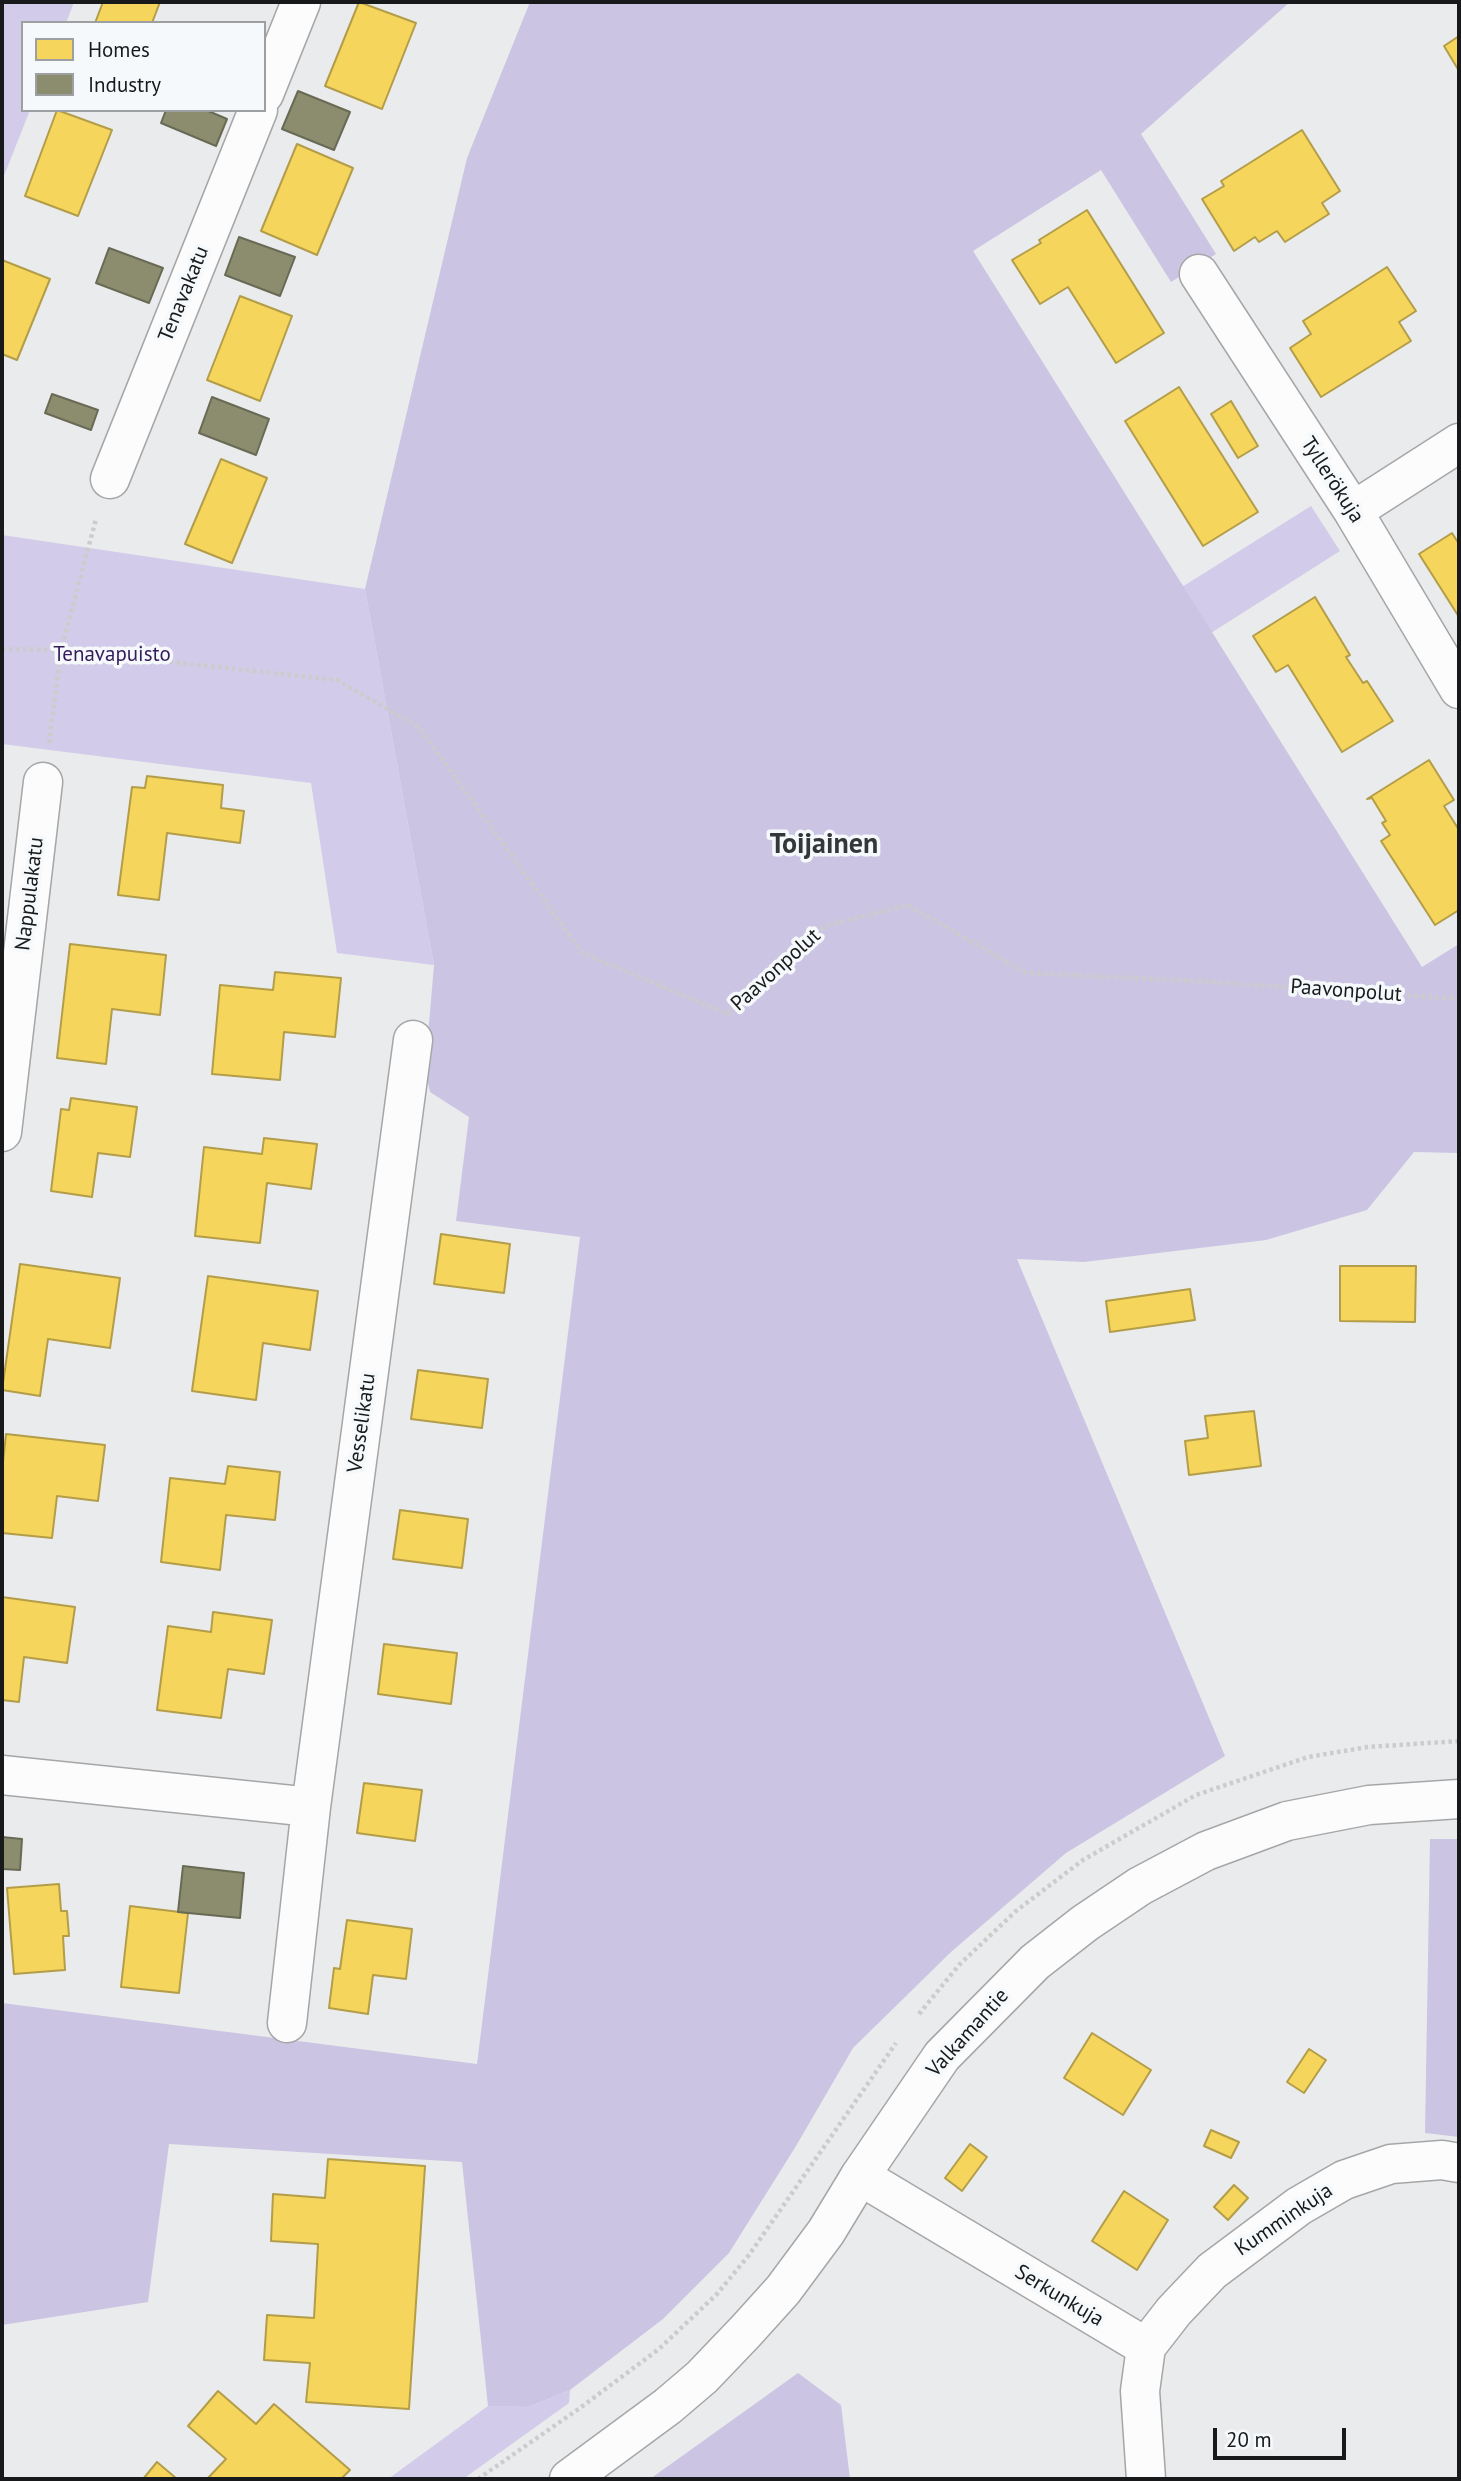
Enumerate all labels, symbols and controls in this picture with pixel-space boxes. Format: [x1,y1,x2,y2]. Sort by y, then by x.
legend [21,21,266,112]
text: Homes [88,36,150,63]
text: Industry [88,71,161,98]
street label: Tenavakatu [153,242,215,346]
street label: Tyllerökuja [1295,432,1369,528]
park label: Tenavapuisto [53,642,171,668]
district label: Toijainen [770,828,878,862]
street label: Nappulakatu [11,836,49,952]
street label: Paavonpolut [726,923,826,1017]
street label: Paavonpolut [1289,975,1403,1007]
street label: Vesselikatu [343,1372,381,1474]
street label: Valkamantie [922,1984,1014,2082]
street label: Kumminkuja [1230,2178,1338,2262]
street label: Serkunkuja [1010,2260,1108,2332]
scale bar [1216,2414,1349,2458]
text: 20 m [1226,2426,1272,2453]

